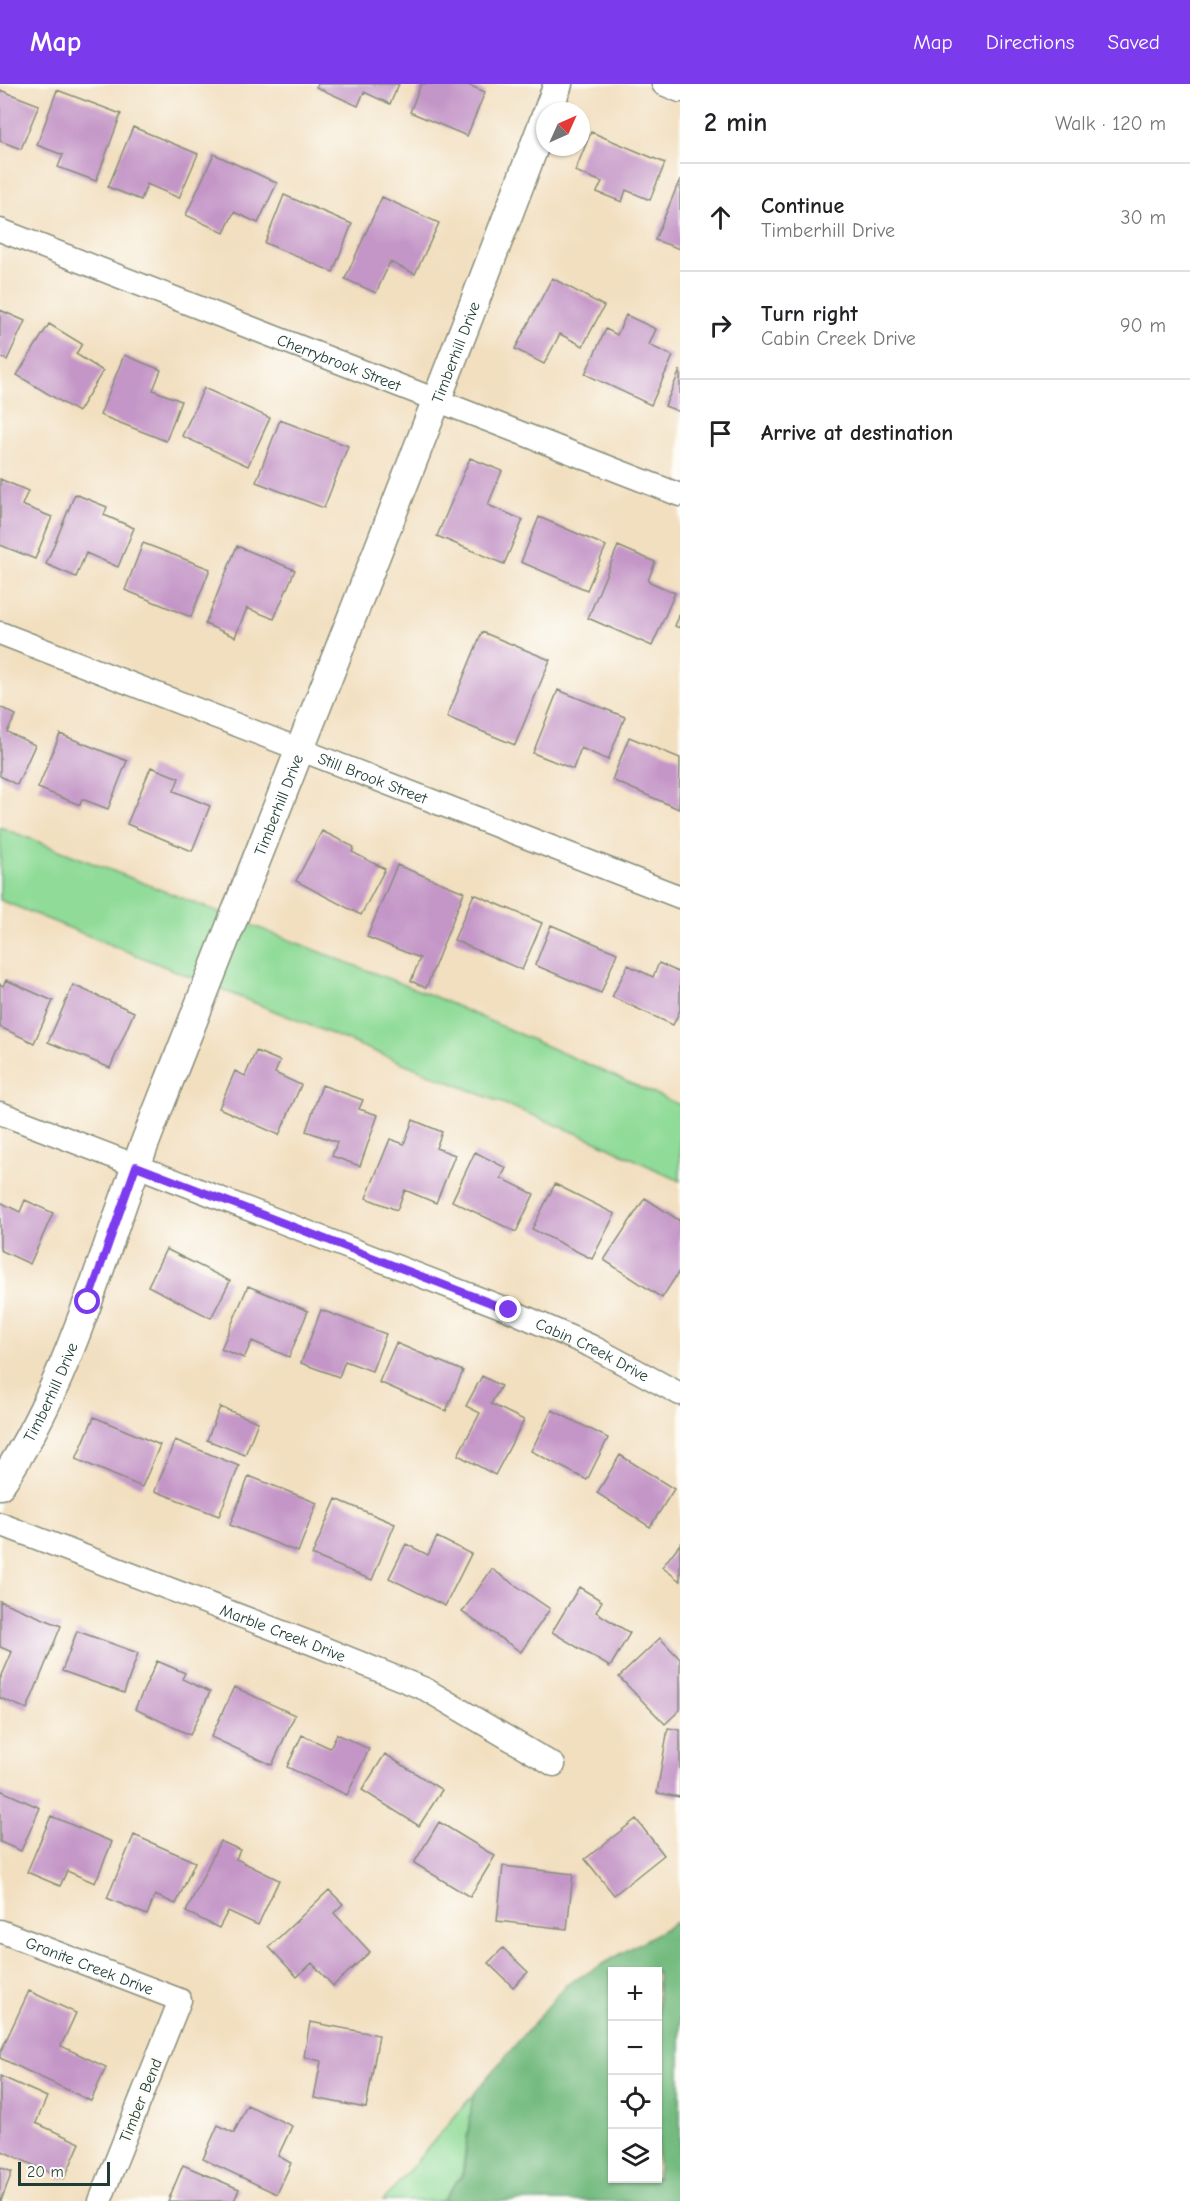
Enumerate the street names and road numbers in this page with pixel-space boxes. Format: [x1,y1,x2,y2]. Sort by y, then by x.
street label: Timberhill Drive [428,299,484,406]
street label: Cherrybrook Street [274,331,404,395]
street label: Still Brook Street [315,749,430,808]
street label: Timberhill Drive [251,752,307,858]
street label: Cabin Creek Drive [533,1315,652,1386]
street label: Timberhill Drive [20,1340,82,1445]
street label: Marble Creek Drive [217,1601,348,1666]
street label: Granite Creek Drive [23,1934,156,1999]
street label: Timber Bend [116,2056,166,2145]

